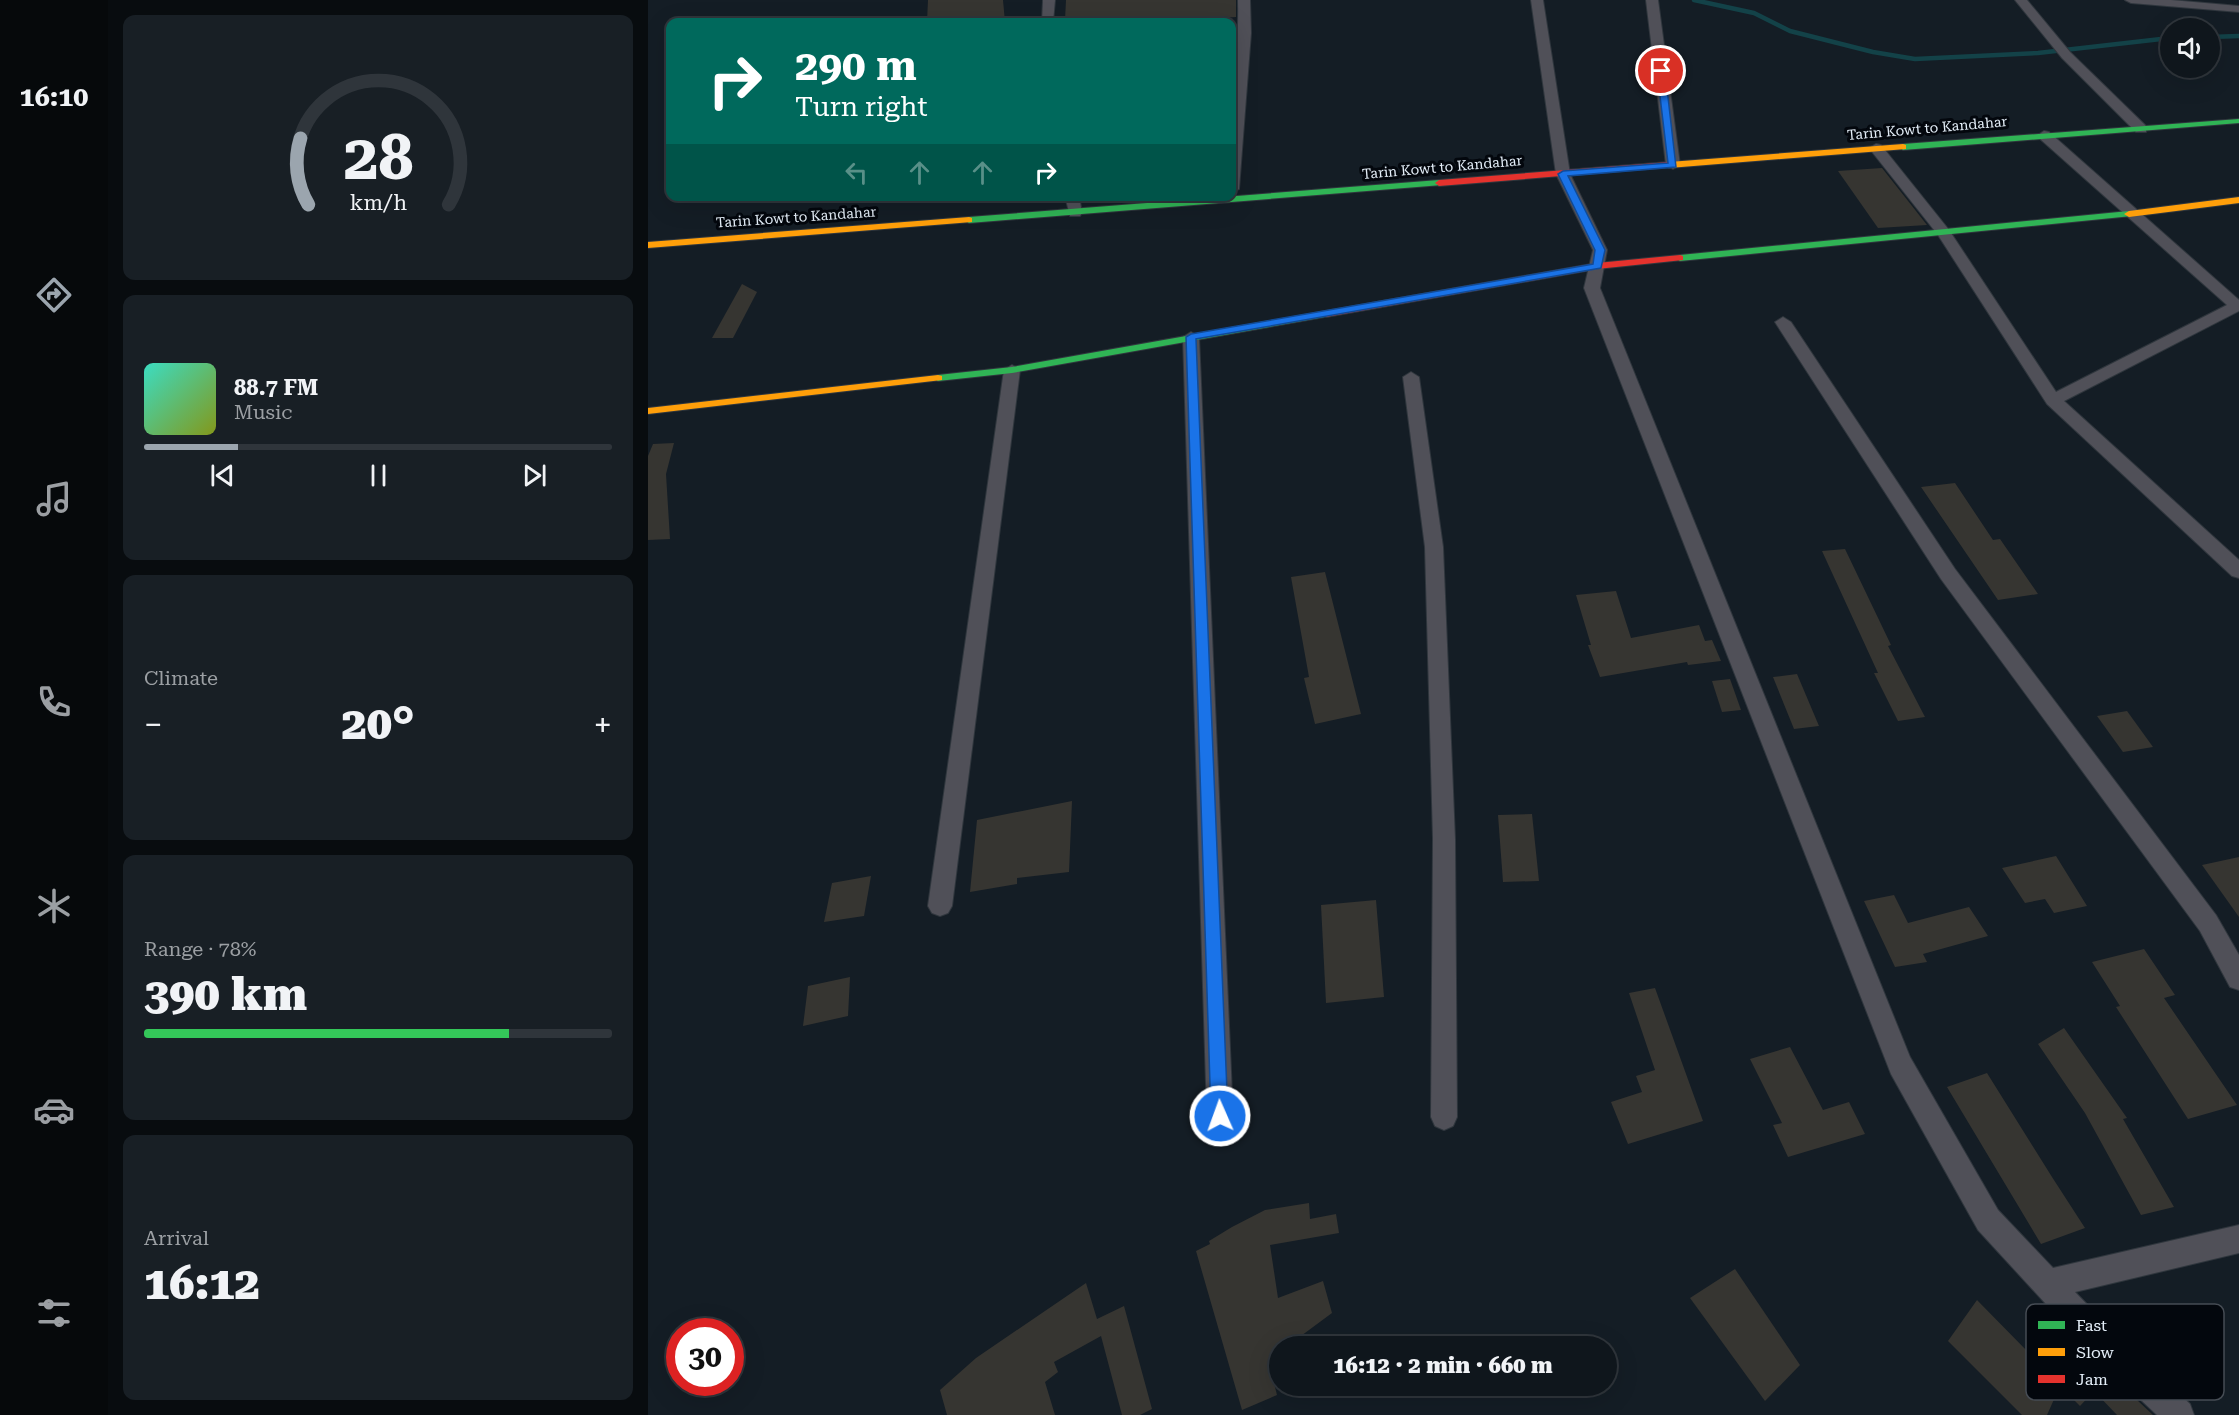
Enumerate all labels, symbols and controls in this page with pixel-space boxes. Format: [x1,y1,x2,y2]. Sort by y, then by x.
map controls [2160,18,2220,78]
button: sound [2160,18,2220,78]
text: 290 m [795,41,917,90]
icon: right [696,42,774,120]
pin [1635,45,1686,96]
icon: arrive [1644,54,1677,87]
text: 16:10 [20,81,88,113]
text: Turn right [795,91,928,123]
street label: Tarin Kowt to Kandahar [1846,113,2008,143]
text: 28 [343,121,413,194]
street label: Tarin Kowt to Kandahar [1361,152,1523,182]
icon: left [840,156,873,189]
icon: ahead [903,156,936,189]
icon: ahead [966,156,999,189]
icon: right [1029,156,1062,189]
text: km/h [349,190,407,215]
street label: Tarin Kowt to Kandahar [715,203,877,231]
icon: directions [33,274,75,316]
text: 88.7 FM [234,375,318,400]
text: Music [234,400,293,424]
icon: previous [206,459,239,492]
icon: pause [362,459,395,492]
icon: next [518,459,551,492]
icon: music [33,478,75,520]
text: Climate [144,666,218,690]
icon: phone [33,681,75,723]
text: 20° [342,697,415,750]
text: − [144,705,162,744]
text: + [594,705,612,744]
icon: climate [33,885,75,927]
text: Range · 78% [144,937,256,961]
text: 390 km [144,968,307,1021]
position arrow [1188,1084,1252,1148]
icon: car [33,1089,75,1131]
text: Arrival [144,1226,209,1250]
text: 16:12 [144,1257,260,1310]
icon: filters [33,1292,75,1334]
legend [2026,1304,2224,1400]
text: Fast [2076,1316,2107,1335]
speed limit sign: 30 [666,1318,744,1396]
text: Slow [2076,1343,2114,1362]
text: 16:12 · 2 min · 660 m [1333,1353,1553,1378]
text: Jam [2076,1370,2108,1389]

